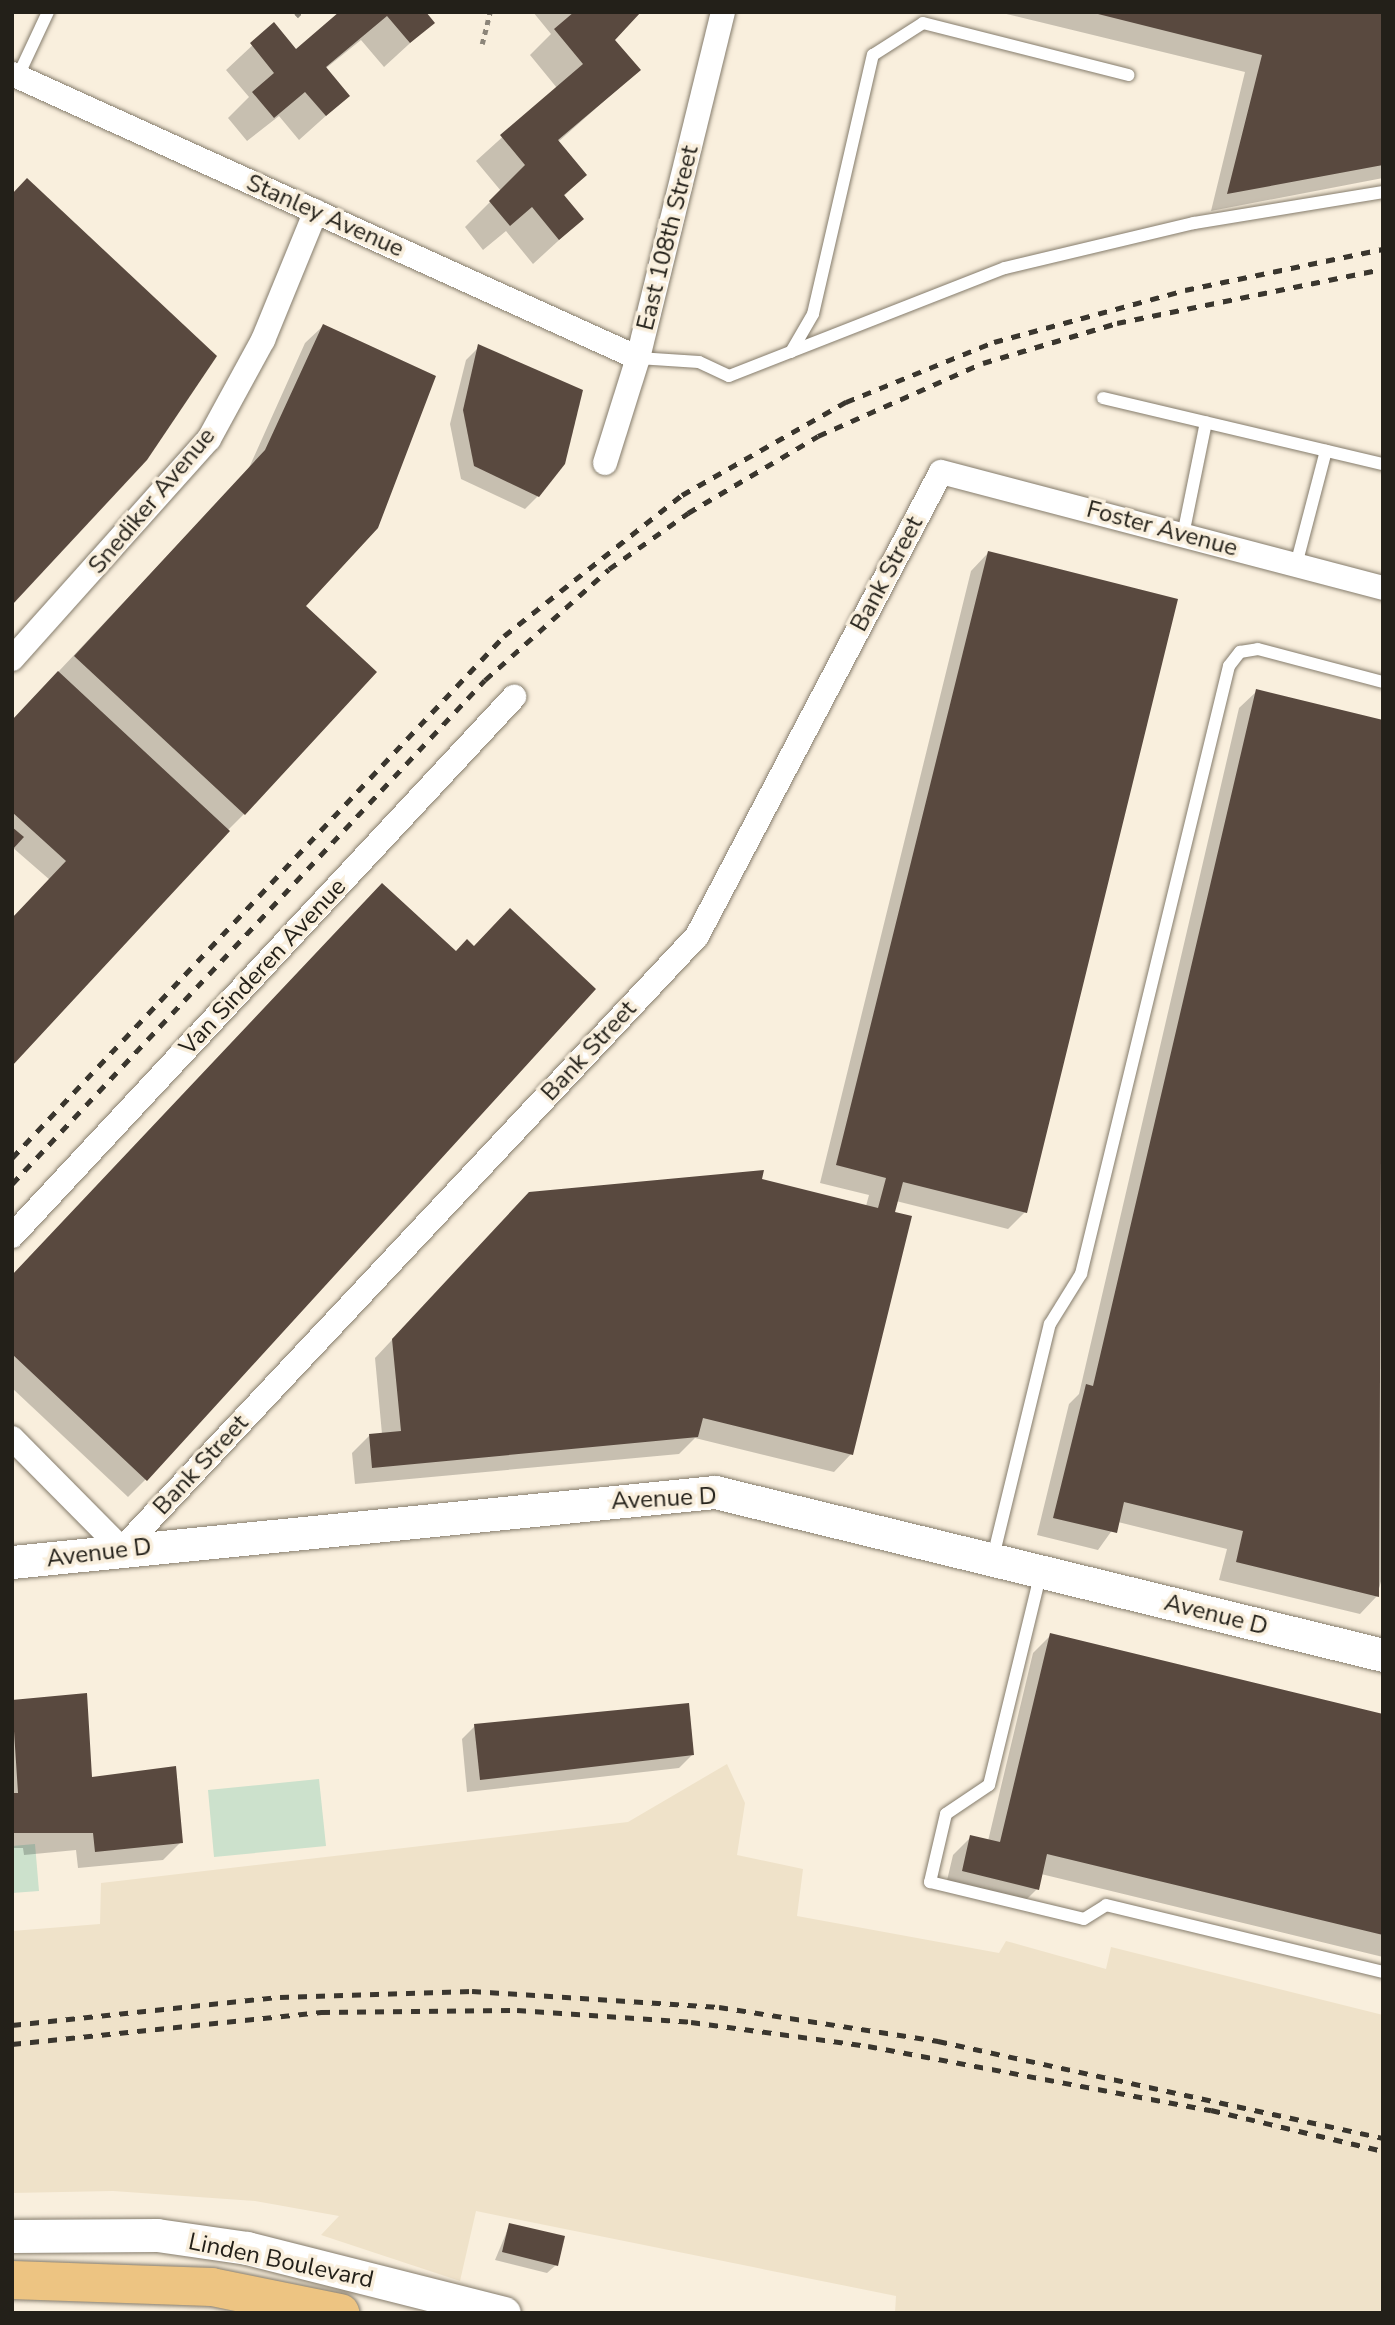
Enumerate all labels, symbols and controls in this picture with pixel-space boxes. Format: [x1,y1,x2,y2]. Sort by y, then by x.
street label: East 108th Street [631,143,705,333]
street label: Stanley Avenue [242,168,408,264]
street label: Snediker Avenue [83,422,221,580]
street label: Foster Avenue [1083,495,1241,563]
street label: Bank Street [845,512,929,636]
street label: Van Sinderen Avenue [174,873,352,1061]
street label: Bank Street [535,995,643,1107]
street label: Bank Street [147,1409,255,1521]
street label: Avenue D [610,1482,718,1516]
street label: Avenue D [45,1532,153,1574]
street label: Avenue D [1161,1588,1271,1642]
street label: Linden Boulevard [186,2227,376,2295]

